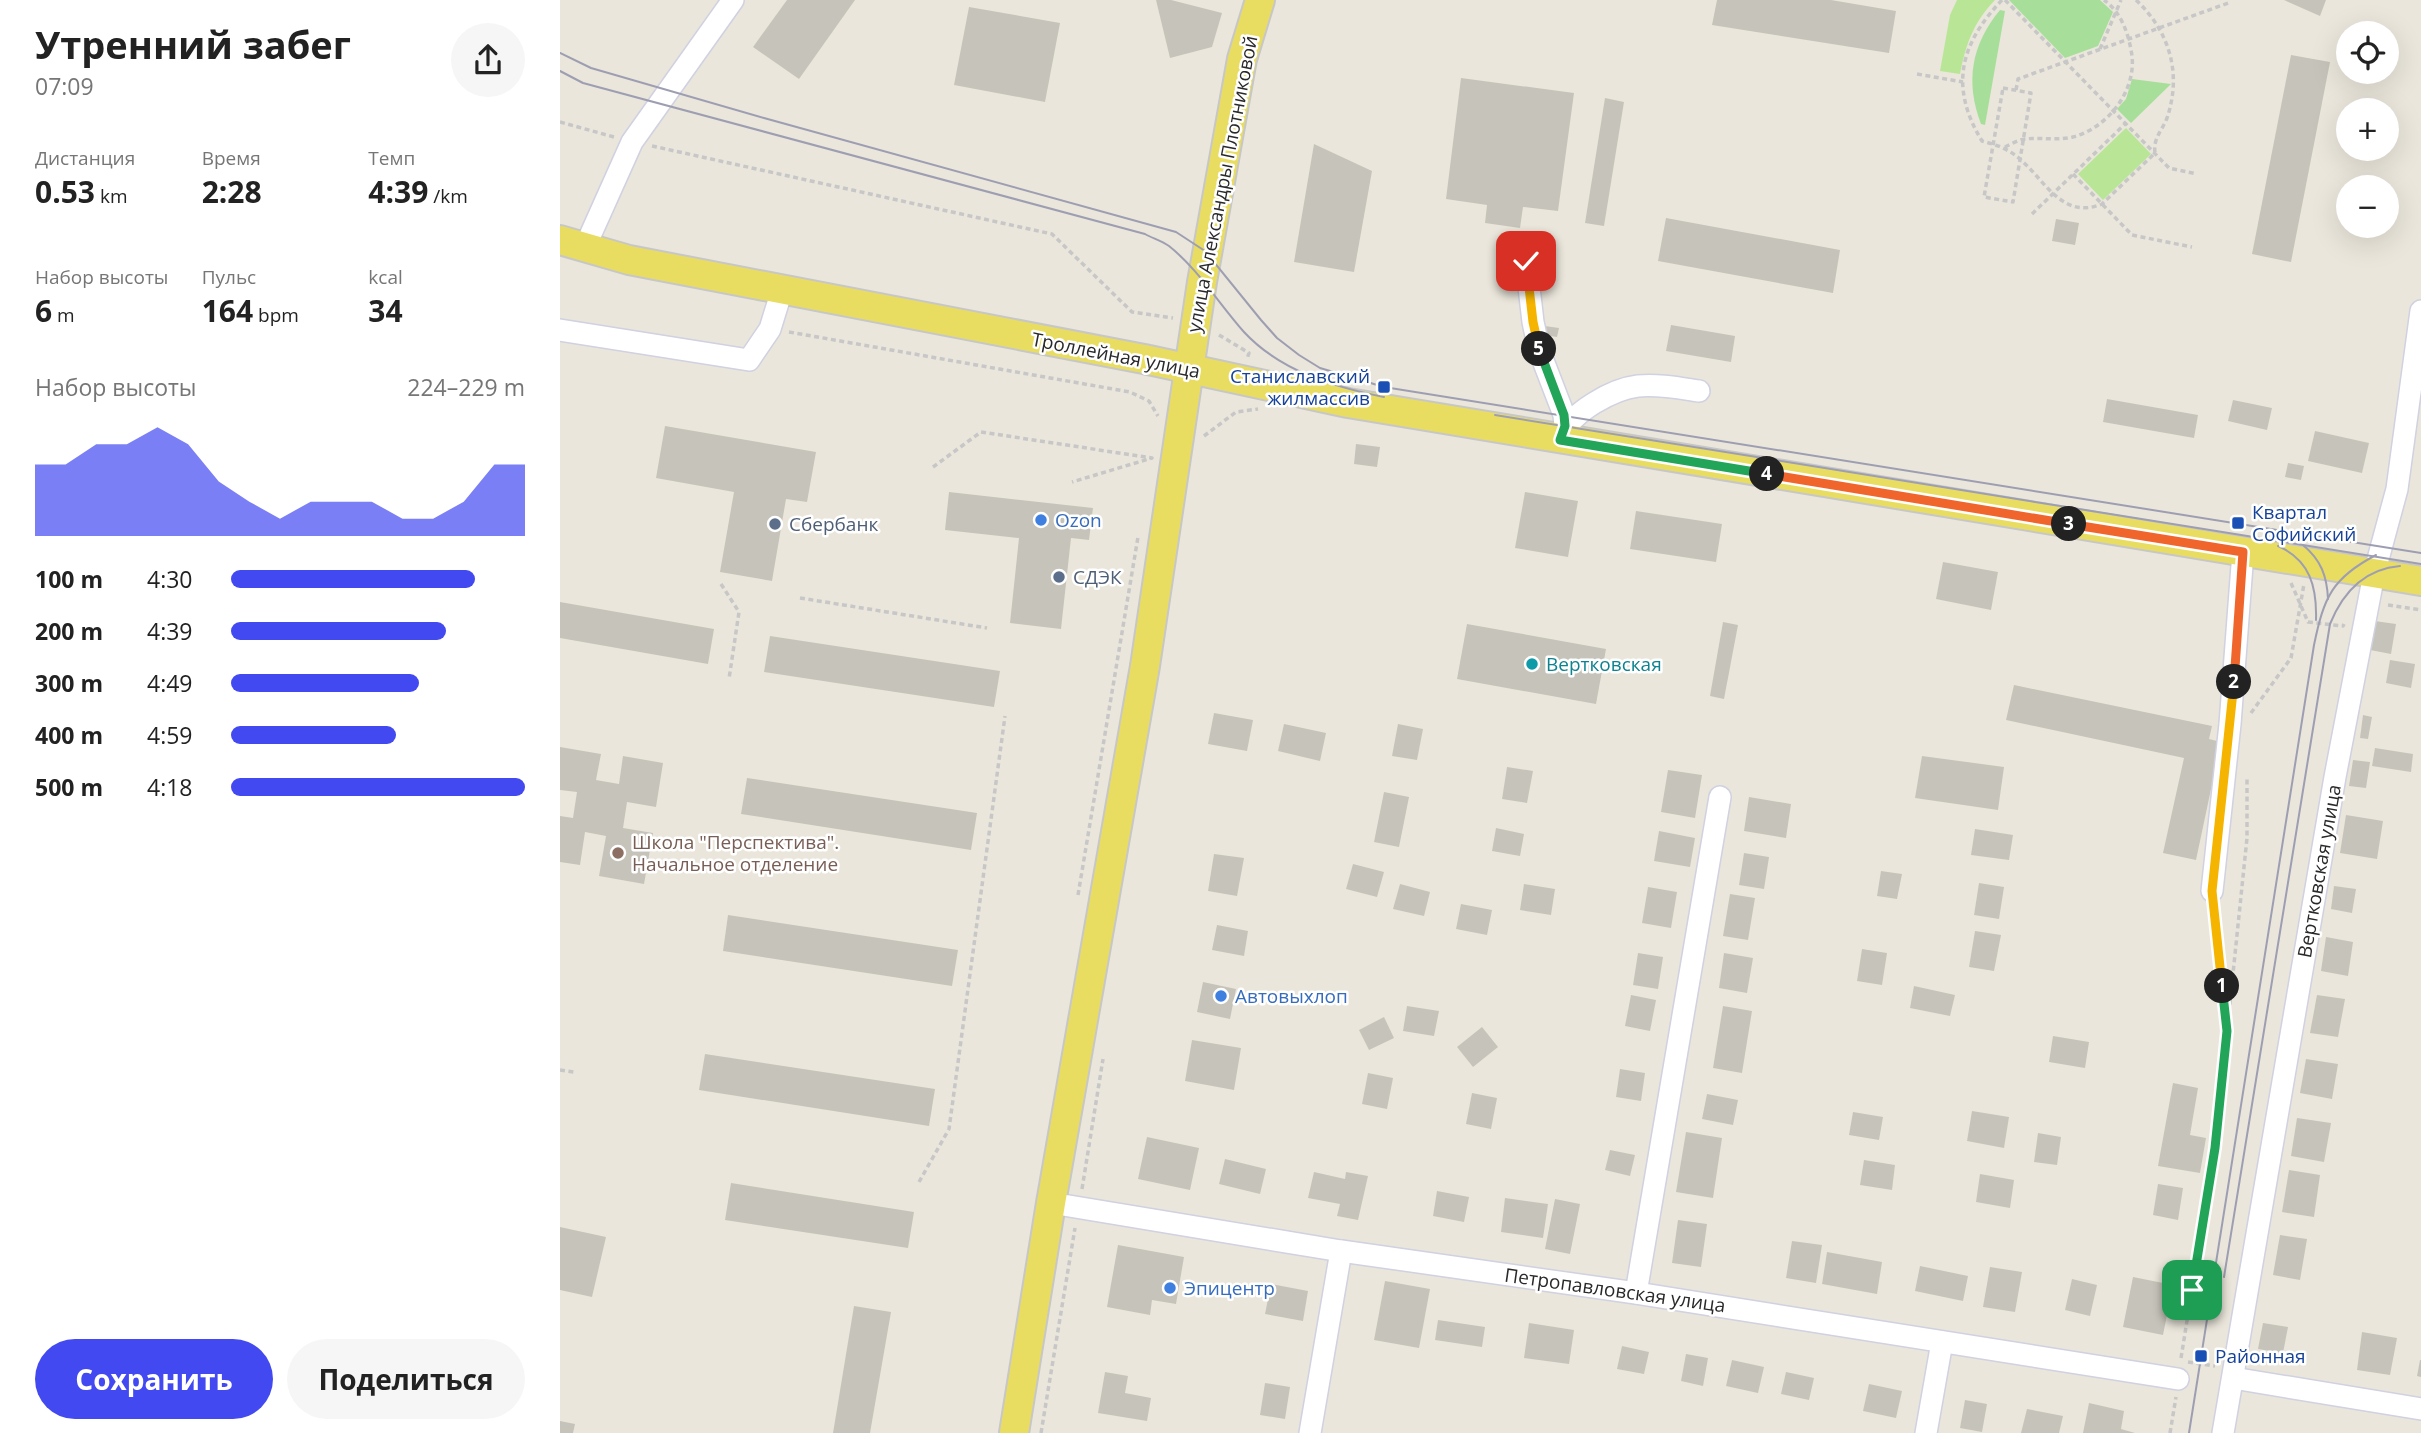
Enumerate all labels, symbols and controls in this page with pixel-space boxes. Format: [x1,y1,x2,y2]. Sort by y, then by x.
text: Утренний забег [35,18,351,70]
map controls [2336,21,2399,238]
button: locate [2336,21,2399,84]
button: share [451,23,525,97]
street label: улица Александры Плотниковой [1180,33,1264,335]
text: 07:09 [35,70,94,102]
button: + [2336,98,2399,161]
text: Дистанция [35,145,135,171]
text: Время [202,145,261,171]
text: Темп [368,145,415,171]
text: 0.53 [35,171,95,212]
text: 2:28 [202,171,262,212]
text: 4:39 [368,171,428,212]
button: − [2336,175,2399,238]
text: km [95,183,128,209]
text: /km [428,183,468,209]
pin [1496,231,1556,291]
icon: check [1507,242,1545,280]
text: Набор высоты [35,264,168,290]
text: Пульс [202,264,256,290]
text: kcal [368,264,403,290]
text: 6 [35,290,52,331]
text: 164 [202,290,253,331]
text: 34 [368,290,403,331]
text: m [52,302,75,328]
text: bpm [253,302,299,328]
street label: Троллейная улица [1030,326,1202,384]
pin: 5 [1522,332,1556,366]
text: 5 [1533,335,1544,361]
place label: Станиславский жилмассив [1230,363,1370,411]
text: Набор высоты [35,371,197,403]
text: 224–229 m [407,371,525,403]
marker: Станиславский жилмассив [1376,379,1392,395]
pin: 4 [1750,456,1784,491]
text: 4 [1761,460,1772,486]
place label: Квартал Софийский [2252,499,2356,547]
pin: 3 [2052,506,2086,542]
place label: Ozon [1055,507,1102,533]
text: 3 [2063,510,2074,536]
place label: Сбербанк [789,511,878,537]
marker: Ozon [1033,512,1049,528]
marker: Квартал Софийский [2230,515,2246,531]
marker: Сбербанк [767,516,783,532]
text: 100 m [35,563,103,595]
text: 4:30 [147,563,193,595]
place label: СДЭК [1073,564,1122,590]
marker: СДЭК [1051,569,1067,585]
text: 200 m [35,615,103,647]
text: 4:39 [147,615,193,647]
place label: Вертковская [1546,651,1662,677]
marker: Вертковская [1524,656,1540,672]
pin: 2 [2216,664,2252,700]
text: 300 m [35,667,103,699]
text: 4:49 [147,667,193,699]
text: 2 [2228,668,2239,694]
text: 400 m [35,719,103,751]
text: 4:59 [147,719,193,751]
text: 500 m [35,771,103,803]
text: 4:18 [147,771,193,803]
street label: Вертковская улица [2291,782,2347,960]
place label: Школа "Перспектива". Начальное отделение [632,829,839,877]
marker: Школа "Перспектива". Начальное отделение [610,845,626,861]
pin: 1 [2204,968,2240,1004]
text: 1 [2216,972,2227,998]
place label: Автовыхлоп [1235,983,1348,1009]
marker: Автовыхлоп [1213,988,1229,1004]
pin [2162,1260,2222,1320]
street label: Петропавловская улица [1503,1262,1727,1318]
icon: arrive [2173,1271,2211,1309]
place label: Эпицентр [1184,1275,1275,1301]
marker: Эпицентр [1162,1280,1178,1296]
button: Сохранить [35,1339,273,1419]
button: Поделиться [287,1339,525,1419]
place label: Районная [2215,1343,2306,1369]
marker: Районная [2193,1348,2209,1364]

